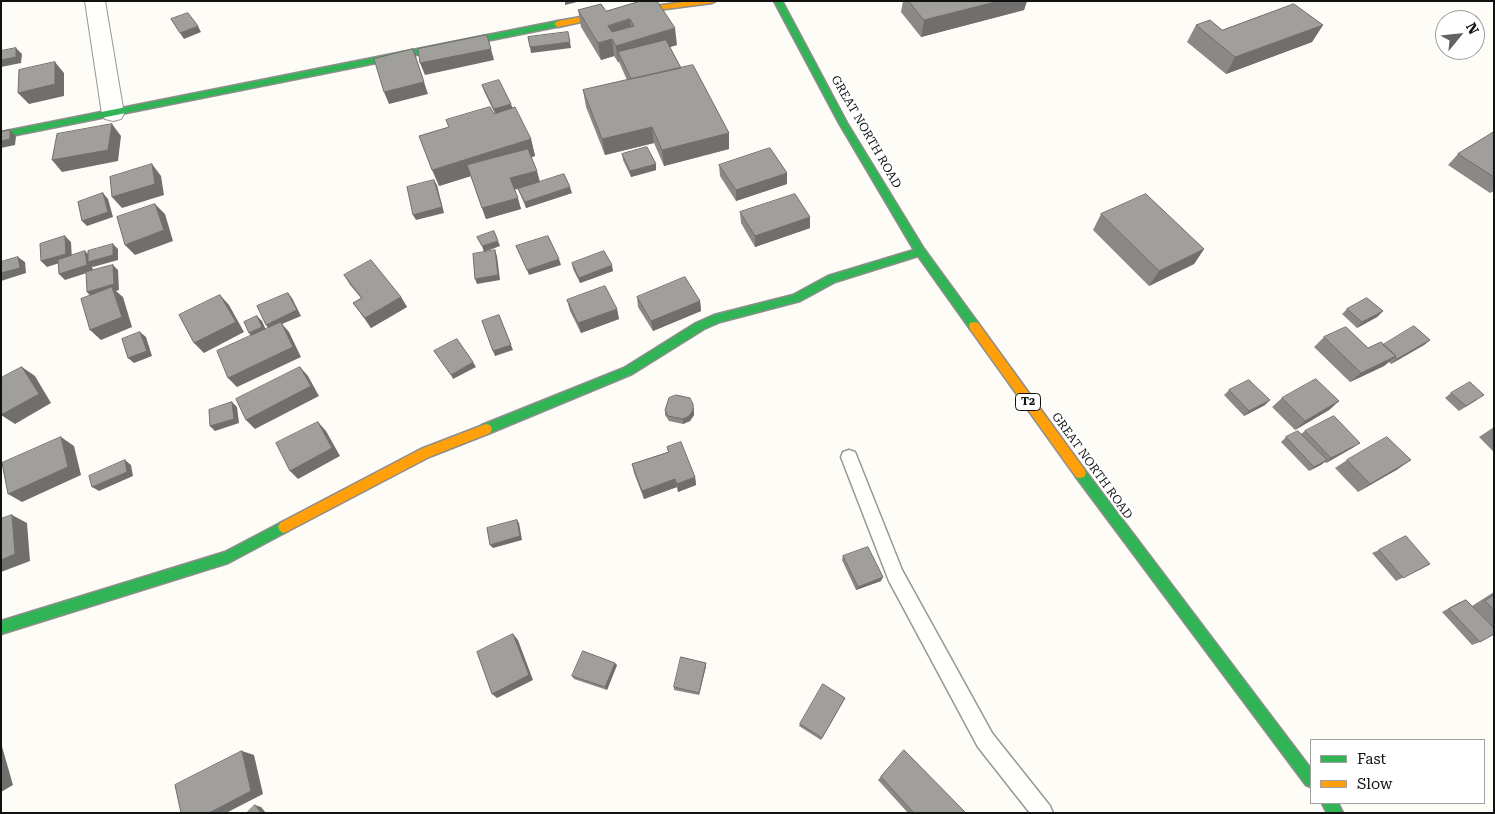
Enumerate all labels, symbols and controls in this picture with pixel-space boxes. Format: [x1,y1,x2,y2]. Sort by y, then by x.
north arrow [1435,10,1485,60]
text: N [1463,20,1482,37]
street label: GREAT NORTH ROAD [828,73,904,191]
road number: T2 [1016,394,1040,411]
street label: GREAT NORTH ROAD [1049,410,1135,522]
legend [1310,739,1485,804]
text: Fast [1357,750,1386,768]
text: Slow [1357,775,1392,793]

